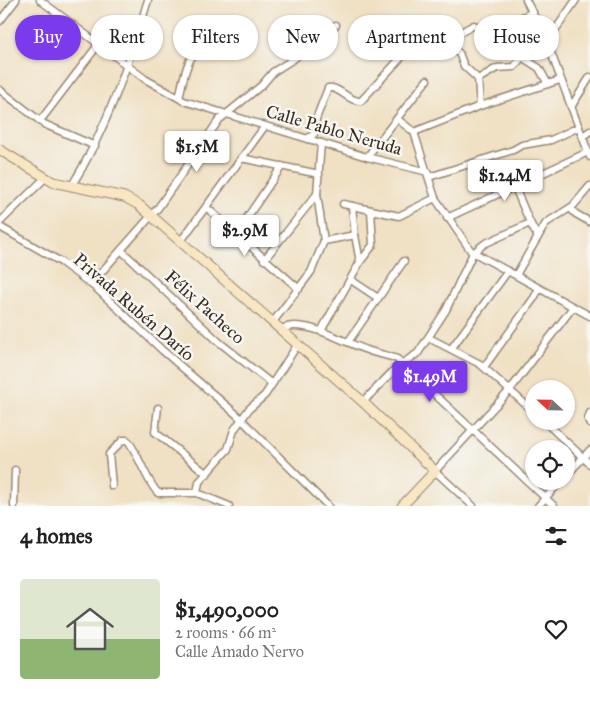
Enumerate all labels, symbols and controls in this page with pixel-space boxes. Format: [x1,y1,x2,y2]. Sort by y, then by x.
chip: Buy [15,15,81,60]
chip: Rent [91,15,163,60]
chip: Filters [173,15,258,60]
chip: New [268,15,338,60]
chip: Apartment [348,15,464,60]
chip: House [474,15,559,60]
street label: Calle Pablo Neruda [263,100,405,160]
pin: $1.5M [162,130,232,173]
text: $1.5M [176,137,218,156]
pin: $1.24M [464,160,546,202]
text: $1.24M [479,166,531,185]
pin: $2.9M [210,214,280,257]
text: $2.9M [222,221,268,240]
street label: Privada Rubén Darío [69,249,199,365]
street label: Félix Pacheco [160,265,250,349]
pin: $1.49M [389,360,471,403]
text: $1.49M [403,367,457,386]
north arrow [525,380,575,430]
map controls [525,380,575,490]
button: locate [525,440,575,490]
icon: filters [542,522,570,550]
text: 4 homes [20,523,92,549]
text: $1,490,000 [175,597,279,623]
icon: home [60,599,120,659]
icon: heart [542,615,570,643]
text: 2 rooms · 66 m² [175,623,276,642]
text: Calle Amado Nervo [175,642,304,661]

